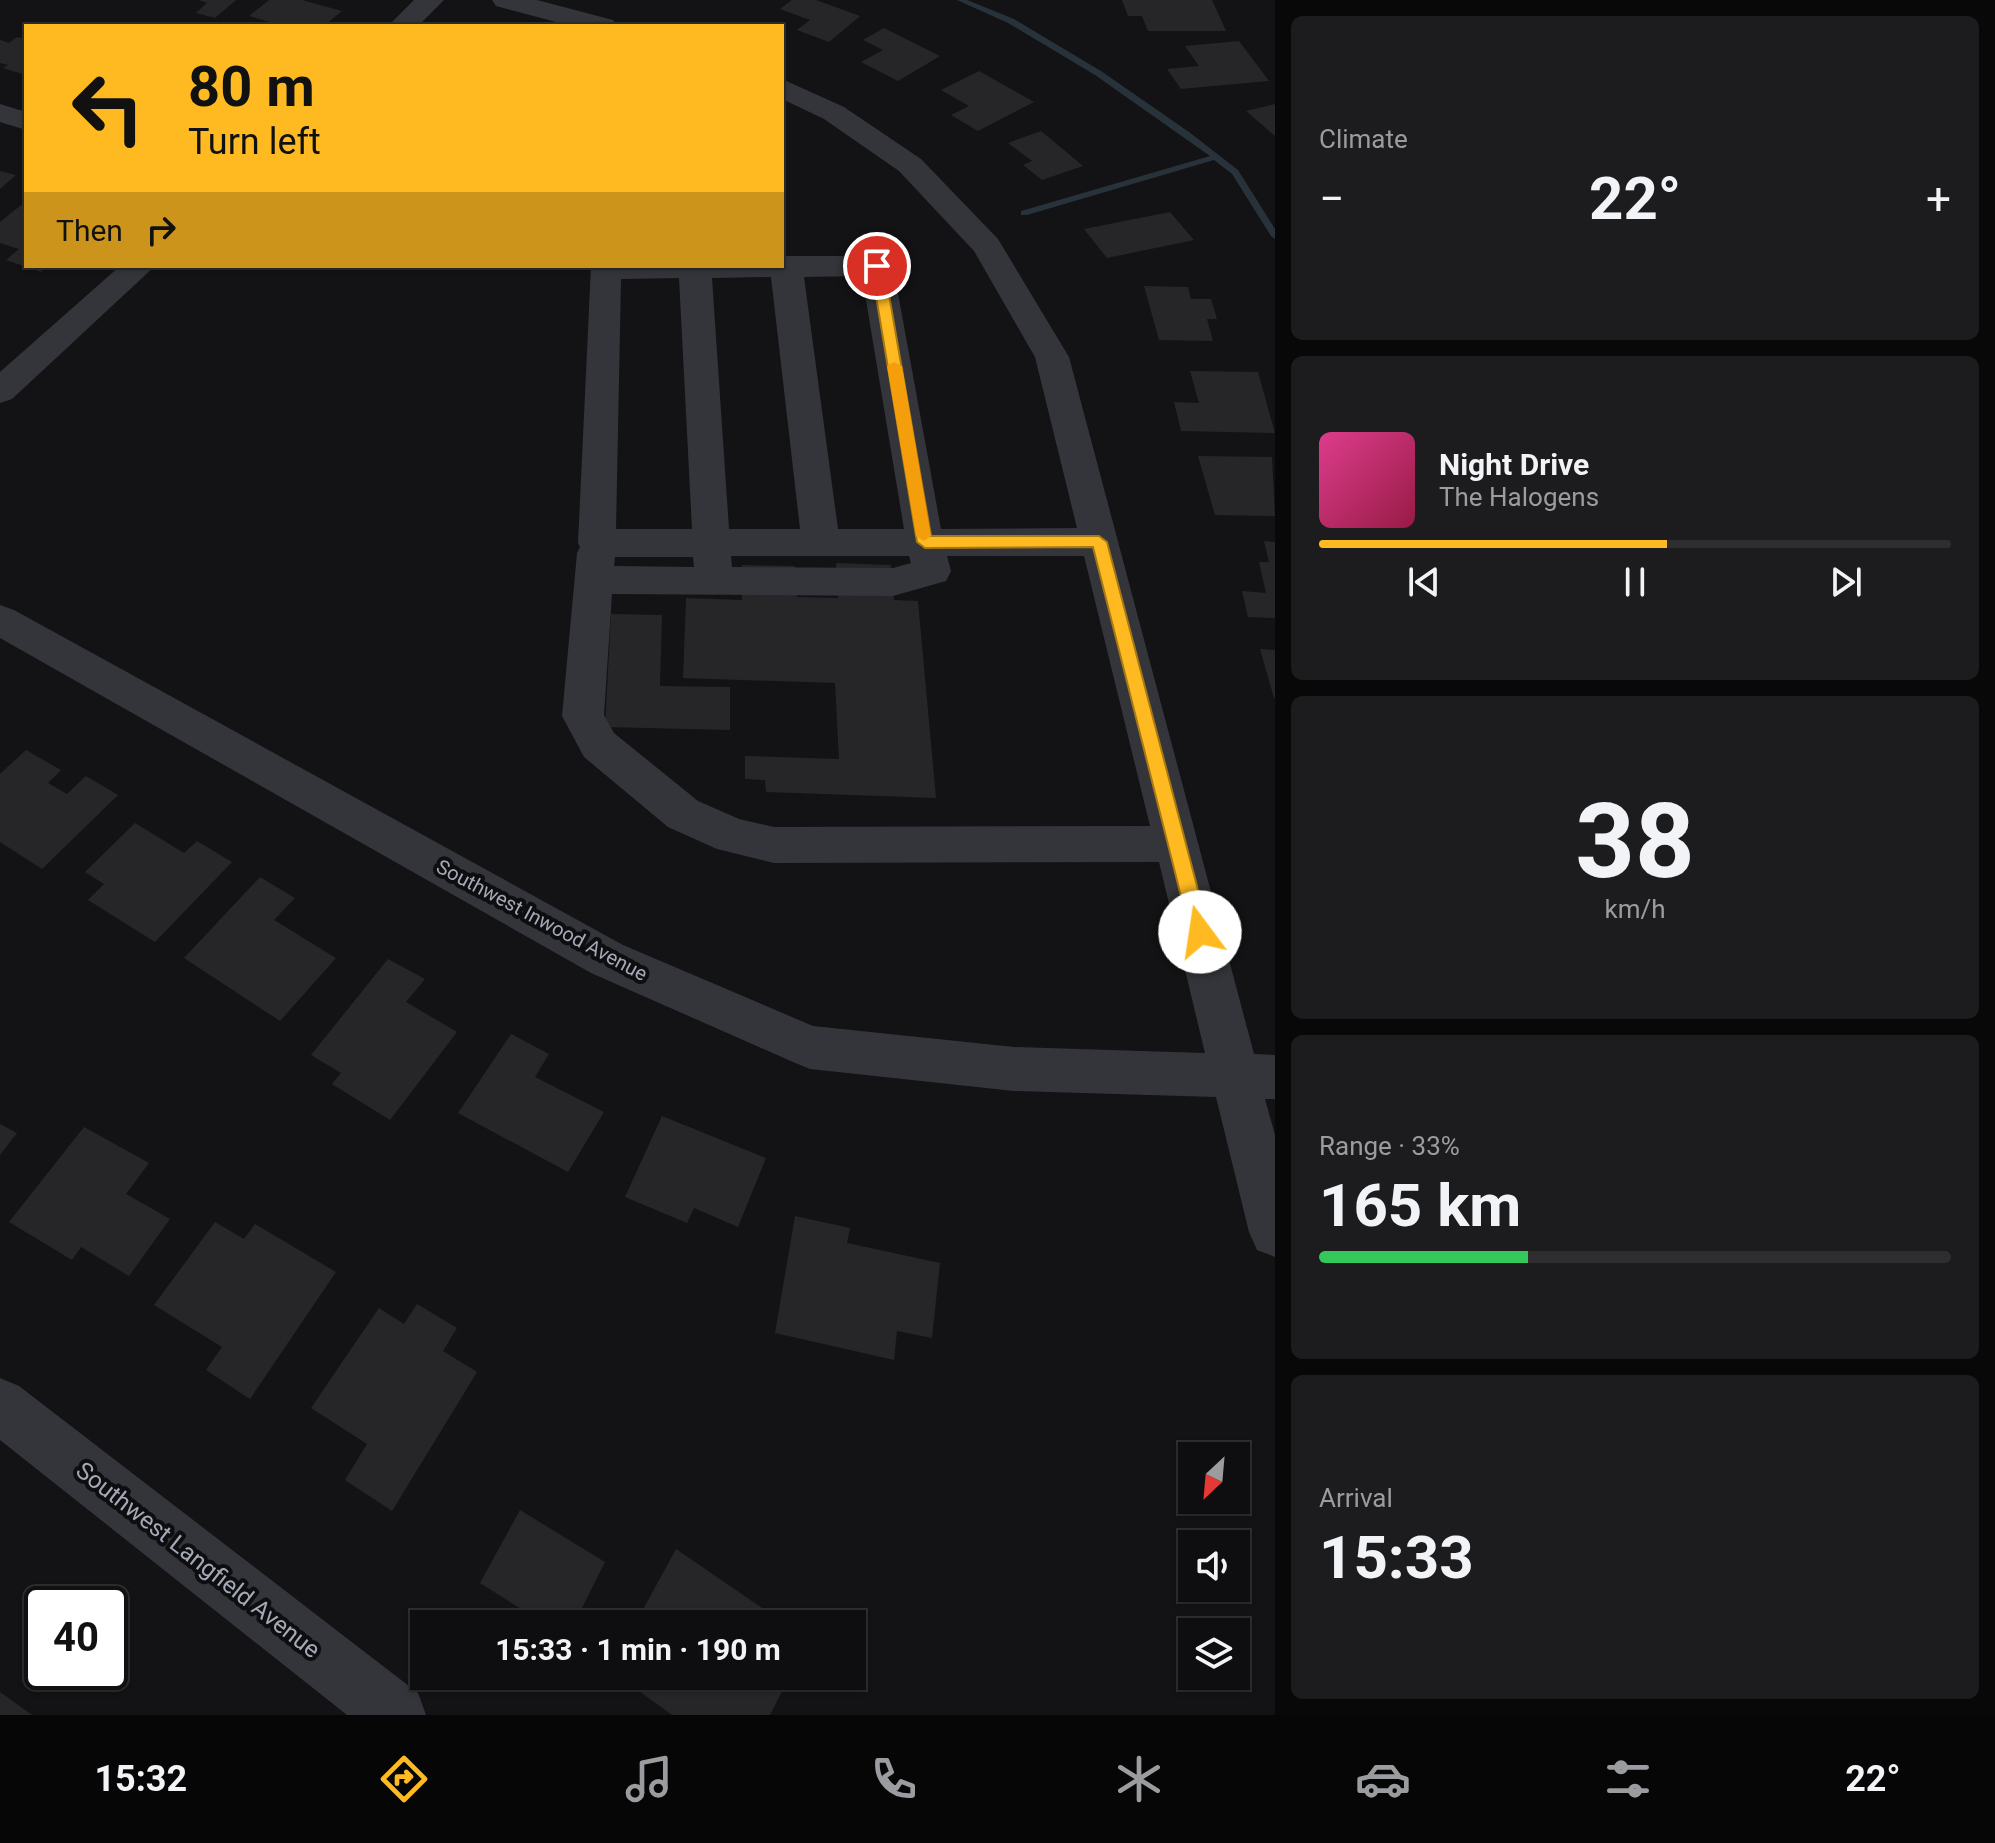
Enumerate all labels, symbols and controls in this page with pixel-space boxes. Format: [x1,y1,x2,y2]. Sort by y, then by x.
text: 80 m [188,54,315,120]
icon: left [56,56,160,160]
text: Turn left [188,121,321,163]
text: Climate [1319,124,1408,154]
text: 22° [1589,163,1681,234]
text: − [1319,173,1344,225]
text: + [1926,173,1951,225]
icon: right [139,208,183,252]
text: Then [56,213,123,248]
pin [843,232,911,300]
icon: arrive [855,244,899,288]
text: Night Drive [1439,447,1589,482]
text: The Halogens [1439,482,1599,512]
icon: previous [1402,560,1446,604]
icon: pause [1613,560,1657,604]
icon: next [1824,560,1868,604]
text: 38 [1575,781,1695,902]
street label: Southwest Inwood Avenue [432,854,652,986]
position arrow [1158,890,1242,974]
text: km/h [1604,894,1666,924]
text: Range · 33% [1319,1131,1460,1161]
text: 165 km [1319,1170,1521,1241]
north arrow [1178,1442,1250,1514]
map controls [1178,1442,1250,1690]
street label: Southwest Langfield Avenue [70,1456,326,1664]
text: Arrival [1319,1483,1393,1513]
text: 15:33 [1319,1522,1474,1593]
button: sound [1178,1530,1250,1602]
speed limit sign: 40 [24,1586,128,1690]
button: layers [1178,1618,1250,1690]
text: 15:33 · 1 min · 190 m [495,1632,781,1667]
icon: directions [376,1751,432,1807]
icon: music [621,1751,677,1807]
icon: phone [866,1751,922,1807]
icon: climate [1111,1751,1167,1807]
icon: car [1355,1751,1411,1807]
icon: filters [1600,1751,1656,1807]
text: 15:32 [94,1758,187,1800]
text: 22° [1845,1758,1901,1800]

